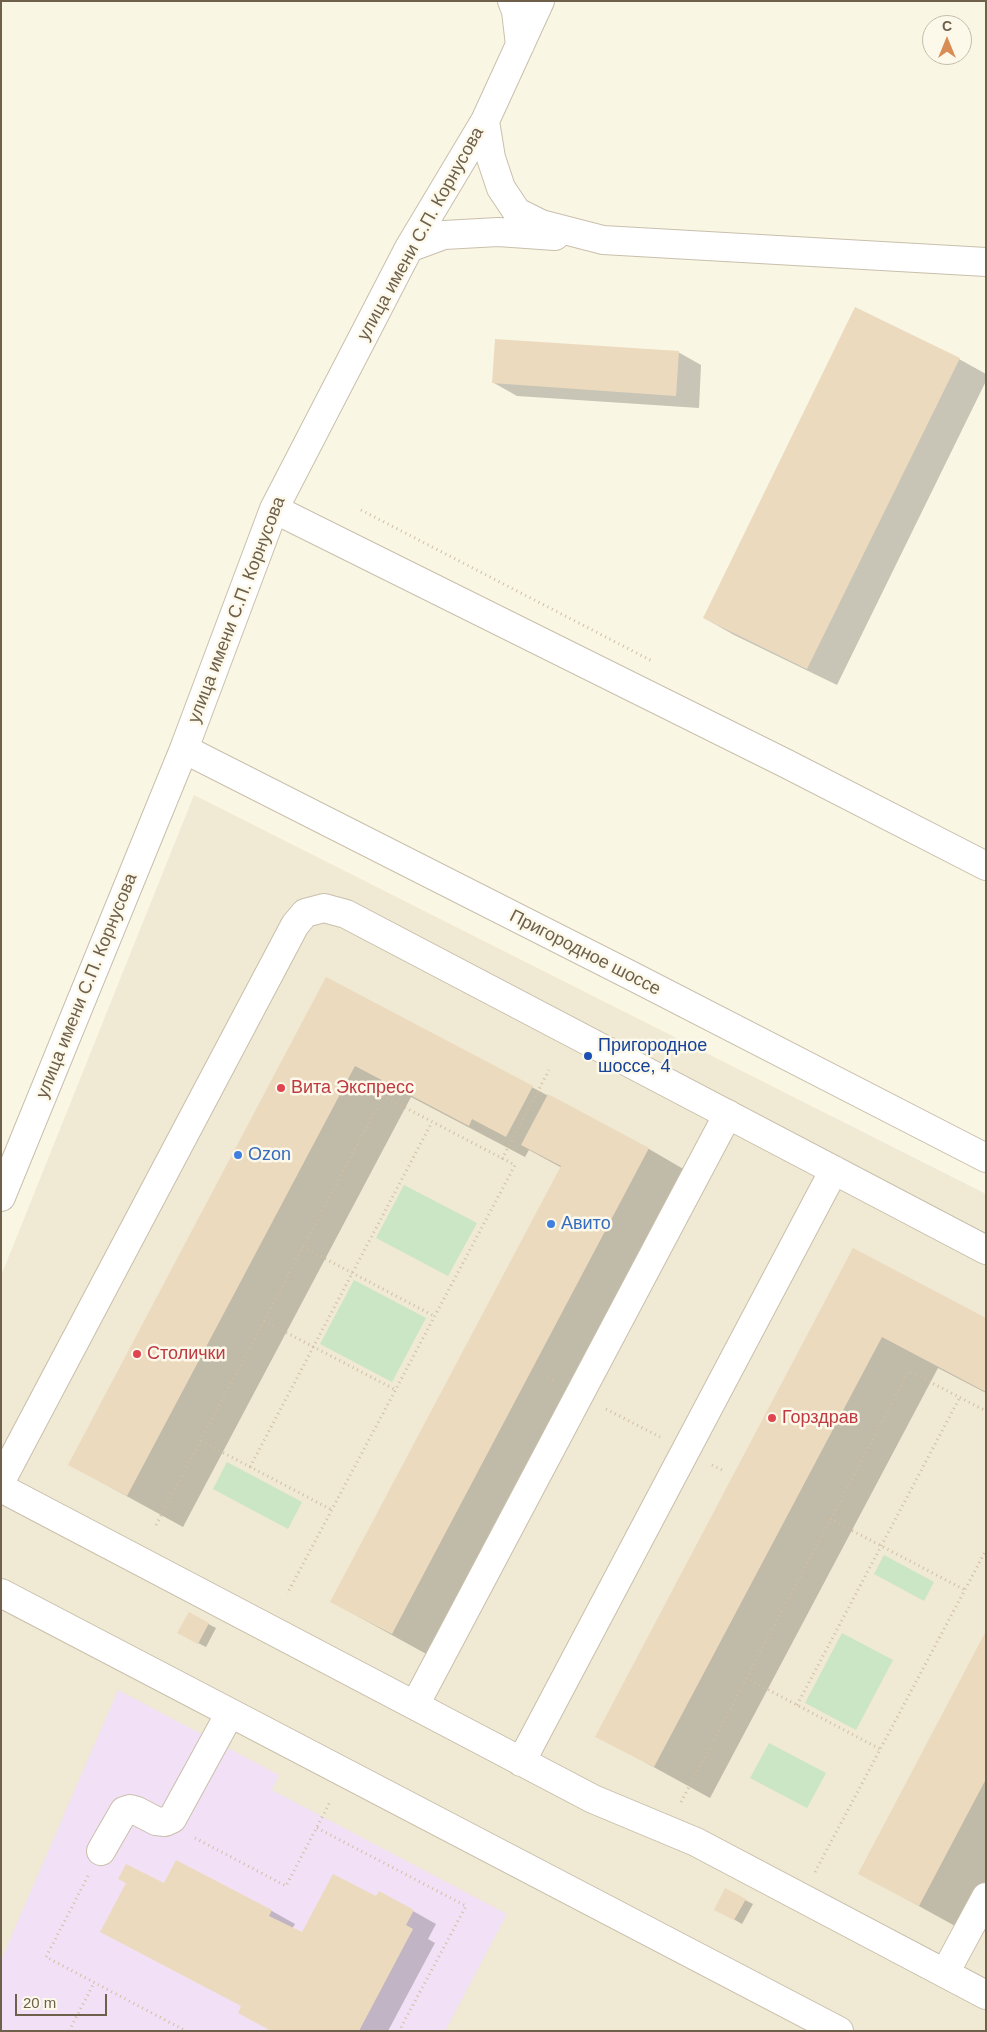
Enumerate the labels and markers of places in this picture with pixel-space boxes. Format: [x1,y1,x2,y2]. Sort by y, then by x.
place label: Пригородное шоссе, 4 [598,1035,707,1078]
marker: Пригородное шоссе, 4 [582,1050,594,1062]
place label: Вита Экспресс [291,1077,414,1099]
marker: Вита Экспресс [275,1082,287,1094]
place label: Ozon [248,1144,291,1166]
marker: Ozon [232,1149,244,1161]
place label: Авито [561,1213,611,1235]
marker: Авито [545,1218,557,1230]
place label: Столички [147,1343,226,1365]
marker: Столички [131,1348,143,1360]
place label: Горздрав [782,1407,858,1429]
marker: Горздрав [766,1412,778,1424]

